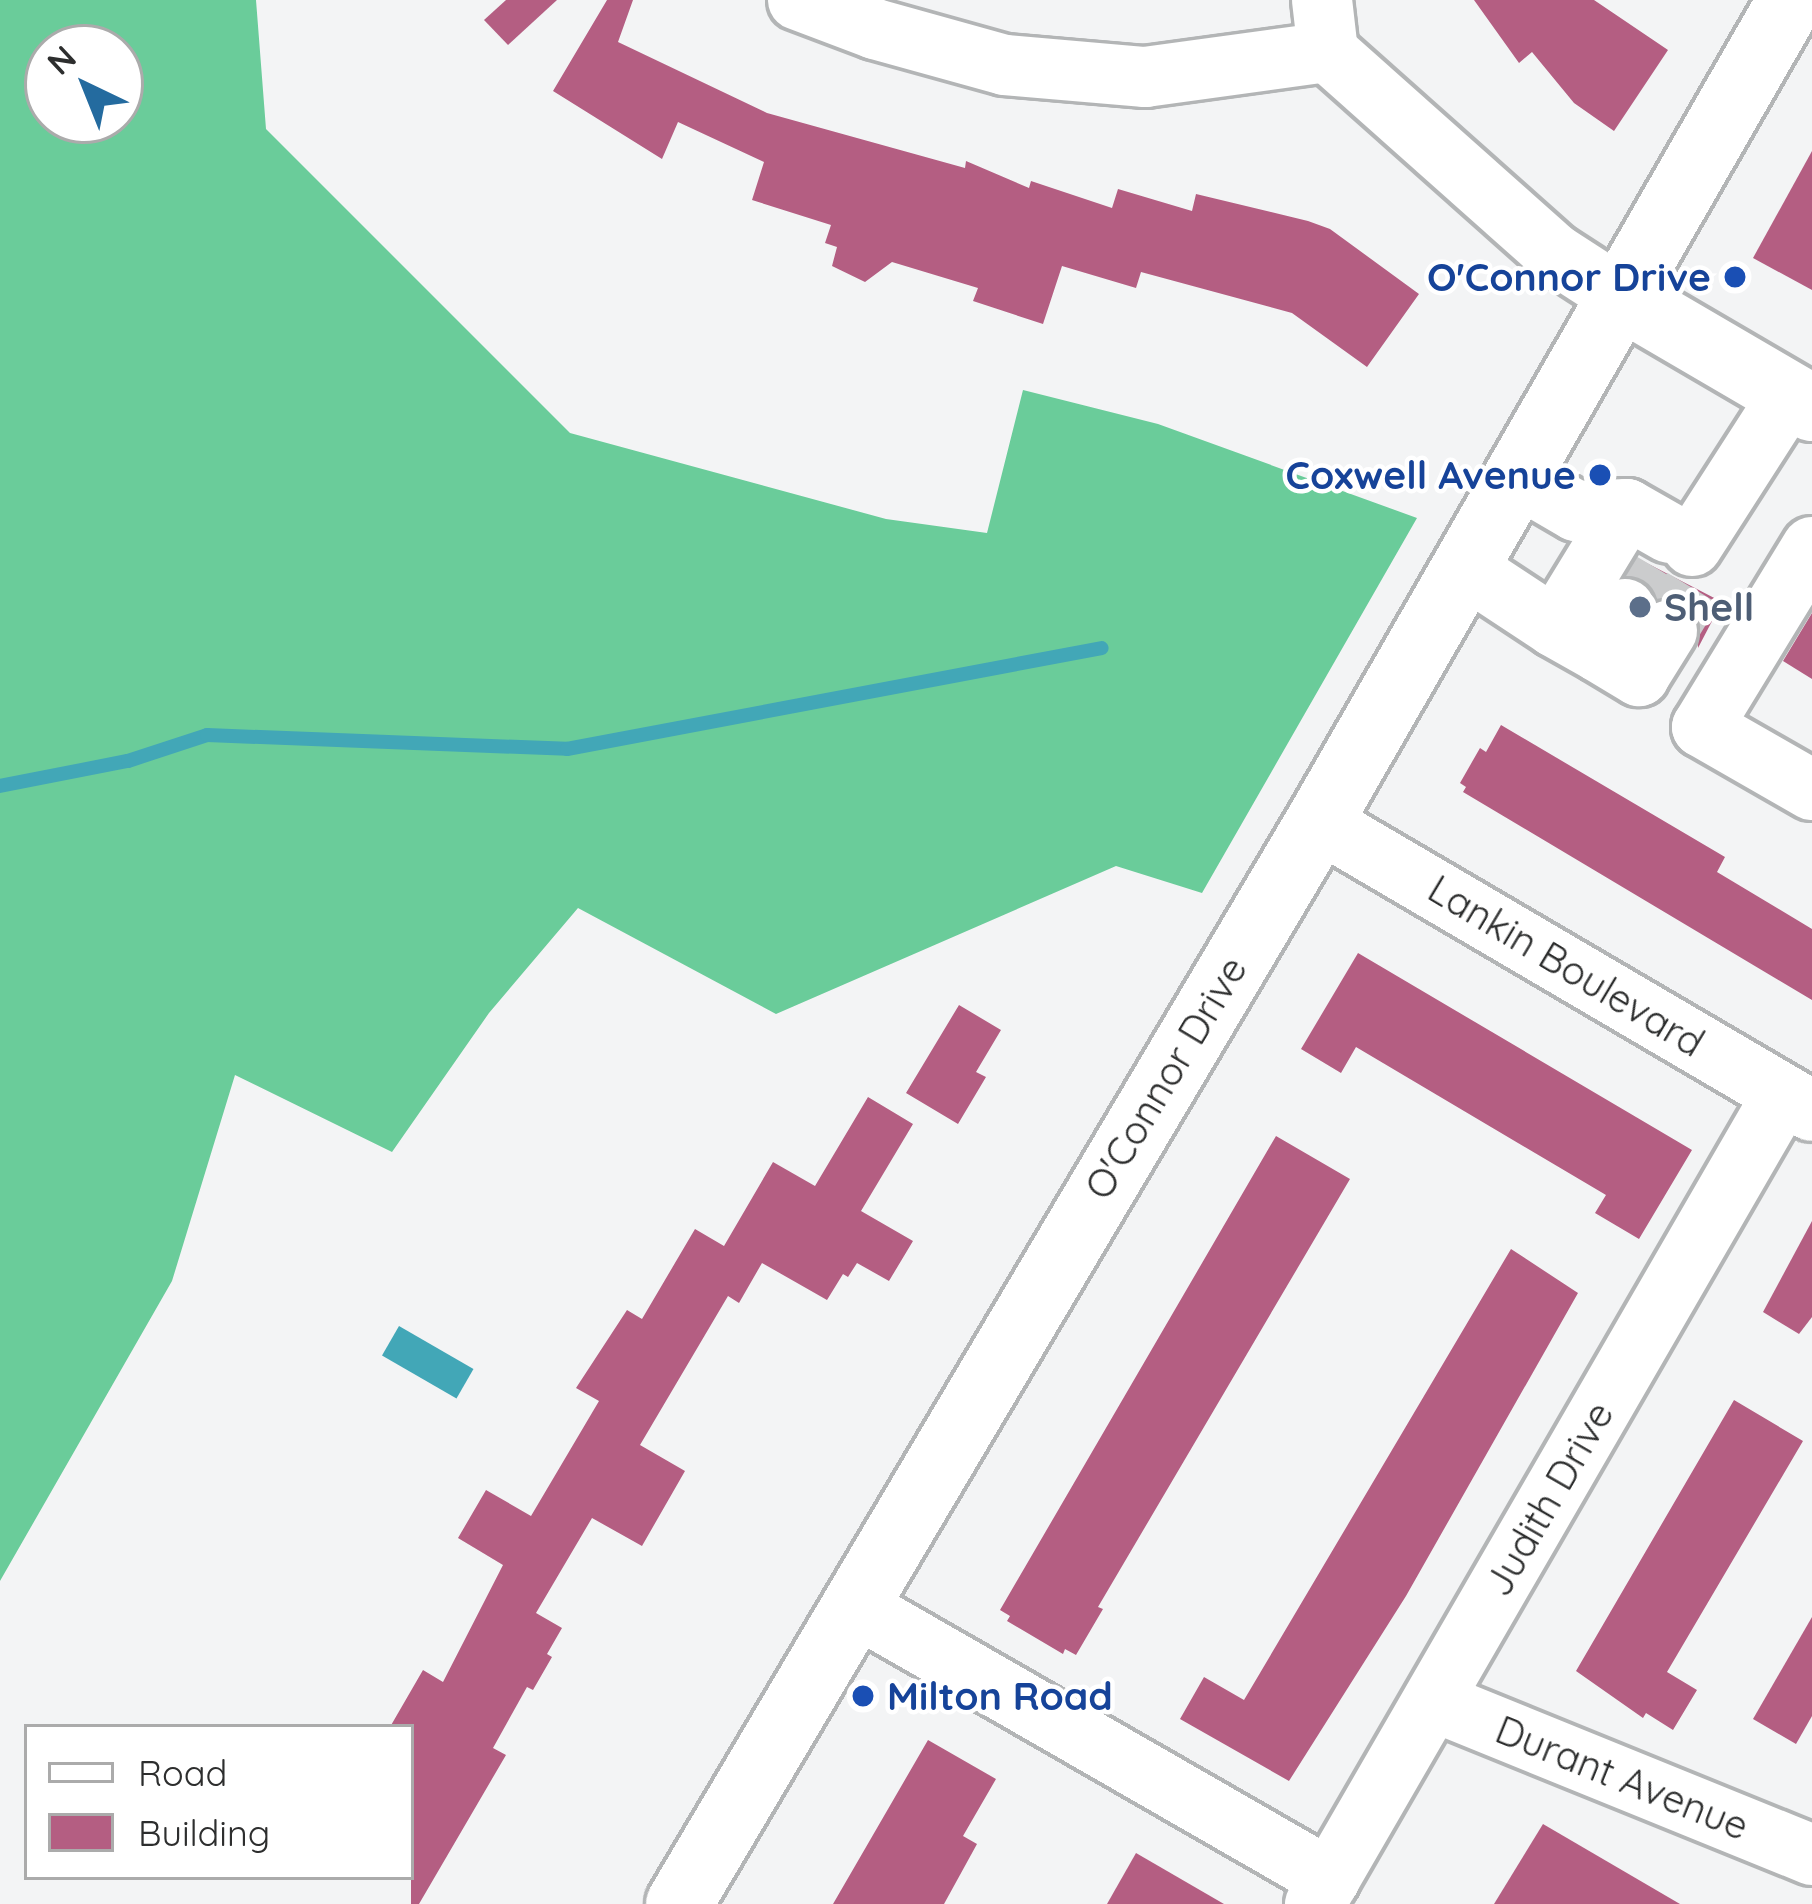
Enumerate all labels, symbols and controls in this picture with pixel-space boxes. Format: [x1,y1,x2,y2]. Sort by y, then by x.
north arrow [24,24,144,144]
text: N [38,36,84,83]
place label: O'Connor Drive [1427,254,1711,300]
marker: O'Connor Drive [1722,264,1748,290]
place label: Coxwell Avenue [1286,452,1576,498]
marker: Coxwell Avenue [1587,462,1613,488]
place label: Shell [1664,584,1754,630]
marker: Shell [1627,594,1653,620]
street label: Lankin Boulevard [1420,865,1712,1067]
street label: O'Connor Drive [1075,948,1257,1208]
street label: Judith Drive [1475,1394,1623,1604]
place label: Milton Road [887,1673,1113,1719]
marker: Milton Road [850,1683,876,1709]
street label: Durant Avenue [1489,1706,1755,1850]
legend [24,1724,414,1880]
text: Road [138,1750,227,1795]
text: Building [138,1810,270,1855]

